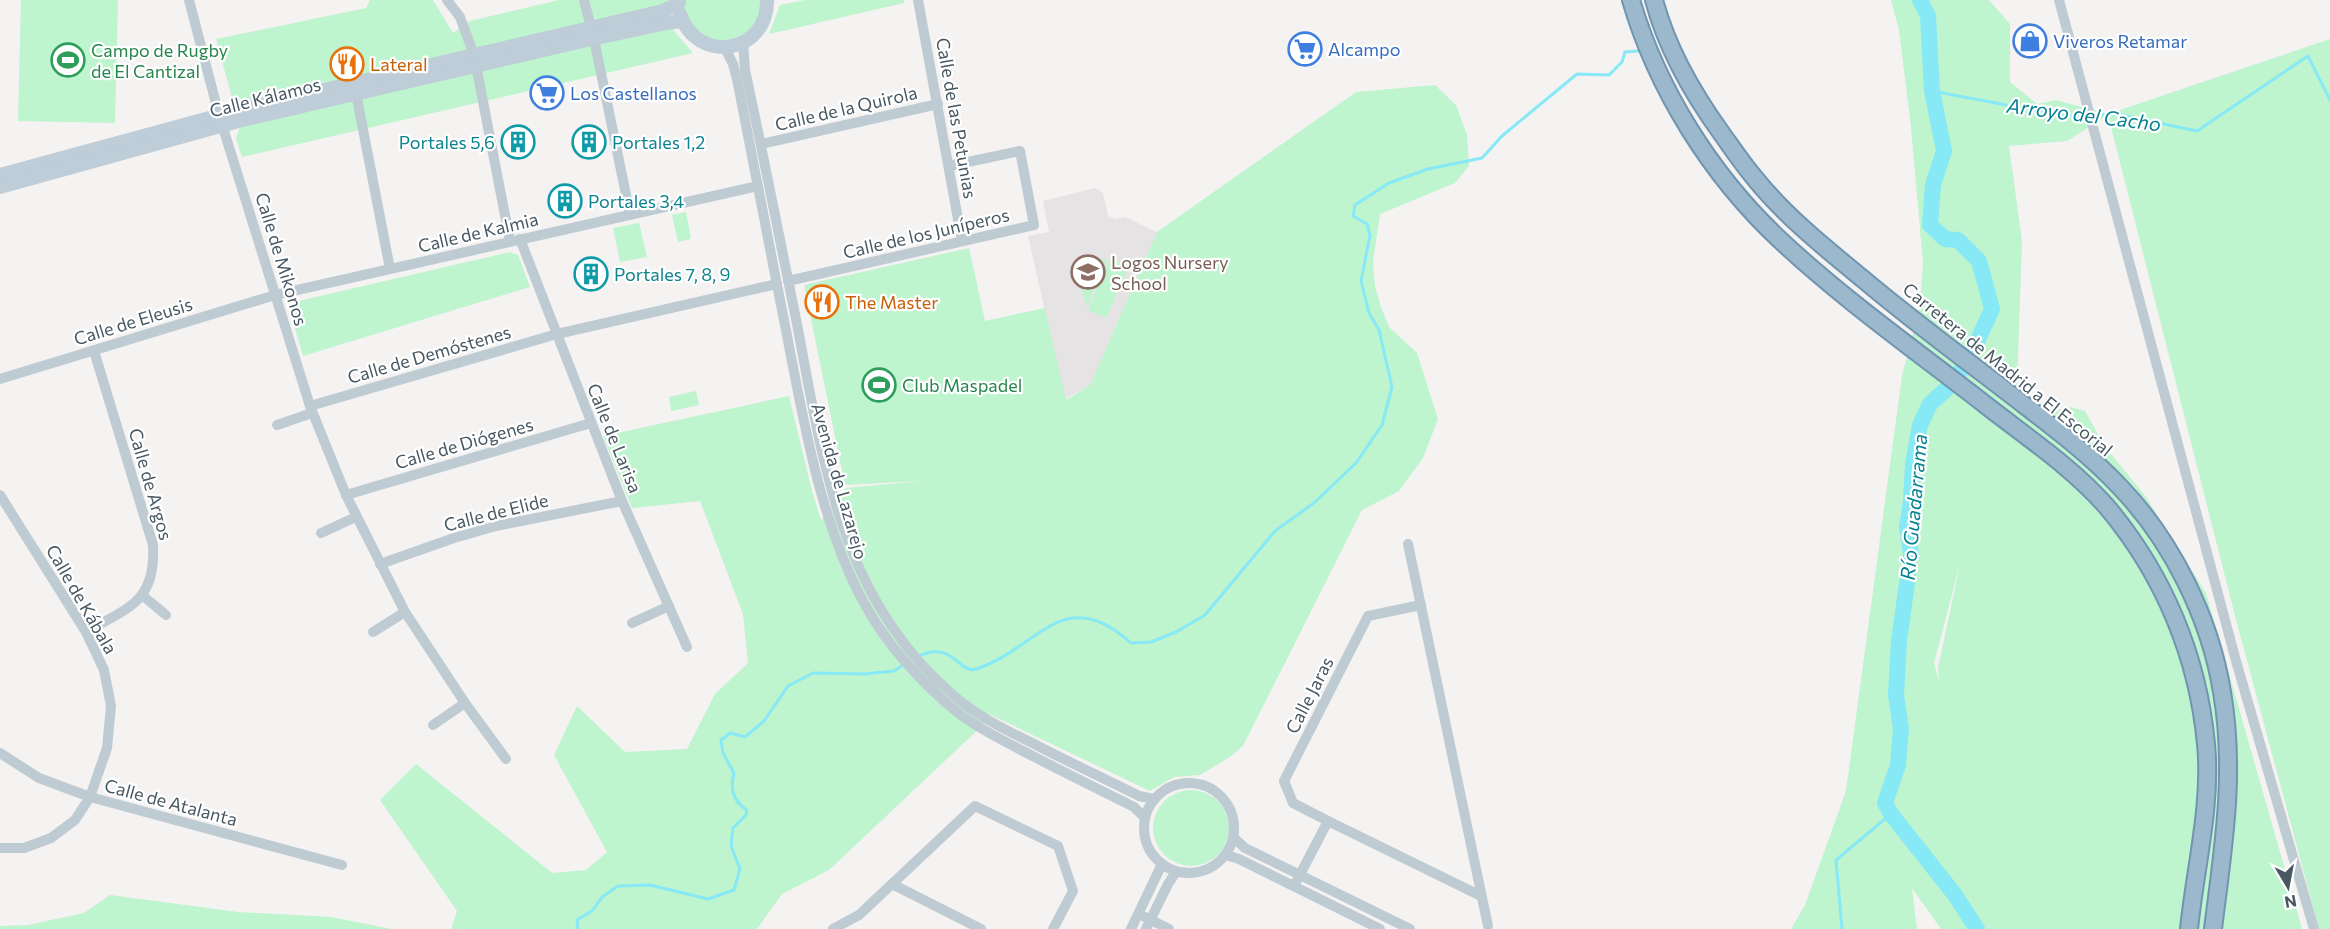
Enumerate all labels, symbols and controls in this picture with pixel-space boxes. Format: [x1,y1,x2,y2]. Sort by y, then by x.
shop icon: Viveros Retamar [2012,23,2048,59]
place label: Viveros Retamar [2053,30,2187,52]
supermarket icon: Alcampo [1287,31,1323,67]
street label: Calle de las Petunias [932,36,982,200]
place label: Alcampo [1328,38,1400,60]
place label: Campo de Rugby de El Cantizal [91,39,228,82]
sports icon: Campo de Rugby de El Cantizal [50,42,86,78]
restaurant icon: Lateral [329,46,365,82]
place label: Lateral [370,53,427,75]
street label: Calle Kálamos [207,73,323,121]
supermarket icon: Los Castellanos [529,75,565,111]
street label: Calle de la Quirola [773,81,919,135]
place label: Los Castellanos [570,82,697,104]
water label: Arroyo del Cacho [2005,93,2162,135]
building icon: Portales 5,6 [500,124,536,160]
building icon: Portales 1,2 [571,124,607,160]
place label: Portales 5,6 [399,131,495,153]
place label: Portales 1,2 [612,131,705,153]
building icon: Portales 3,4 [547,183,583,219]
street label: Calle de Mikonos [251,190,313,328]
place label: Portales 3,4 [588,190,684,212]
street label: Calle de los Juníperos [841,203,1011,263]
street label: Calle de Kalmia [416,207,540,257]
place label: Logos Nursery School [1111,251,1229,294]
school or university icon: Logos Nursery School [1070,254,1106,290]
building icon: Portales 7, 8, 9 [573,256,609,292]
place label: Portales 7, 8, 9 [614,263,730,285]
street label: Carretera de Madrid a El Escorial [1899,278,2117,460]
restaurant icon: The Master [804,284,840,320]
place label: The Master [845,291,938,313]
street label: Calle de Eleusis [71,293,195,349]
street label: Calle de Demóstenes [345,320,513,388]
sports icon: Club Maspadel [861,367,897,403]
place label: Club Maspadel [902,374,1022,396]
street label: Calle de Larisa [583,380,647,496]
street label: Avenida de Lazarejo [807,400,873,562]
street label: Calle de Diógenes [392,413,536,473]
street label: Calle de Argos [125,426,177,542]
water label: Río Guadarrama [1895,433,1931,581]
street label: Calle de Elide [441,488,551,536]
street label: Calle de Kábala [42,540,122,658]
street label: Calle Jaras [1280,653,1338,737]
street label: Calle de Atalanta [102,774,240,830]
north arrow [2258,857,2318,917]
text: N [2283,892,2298,913]

